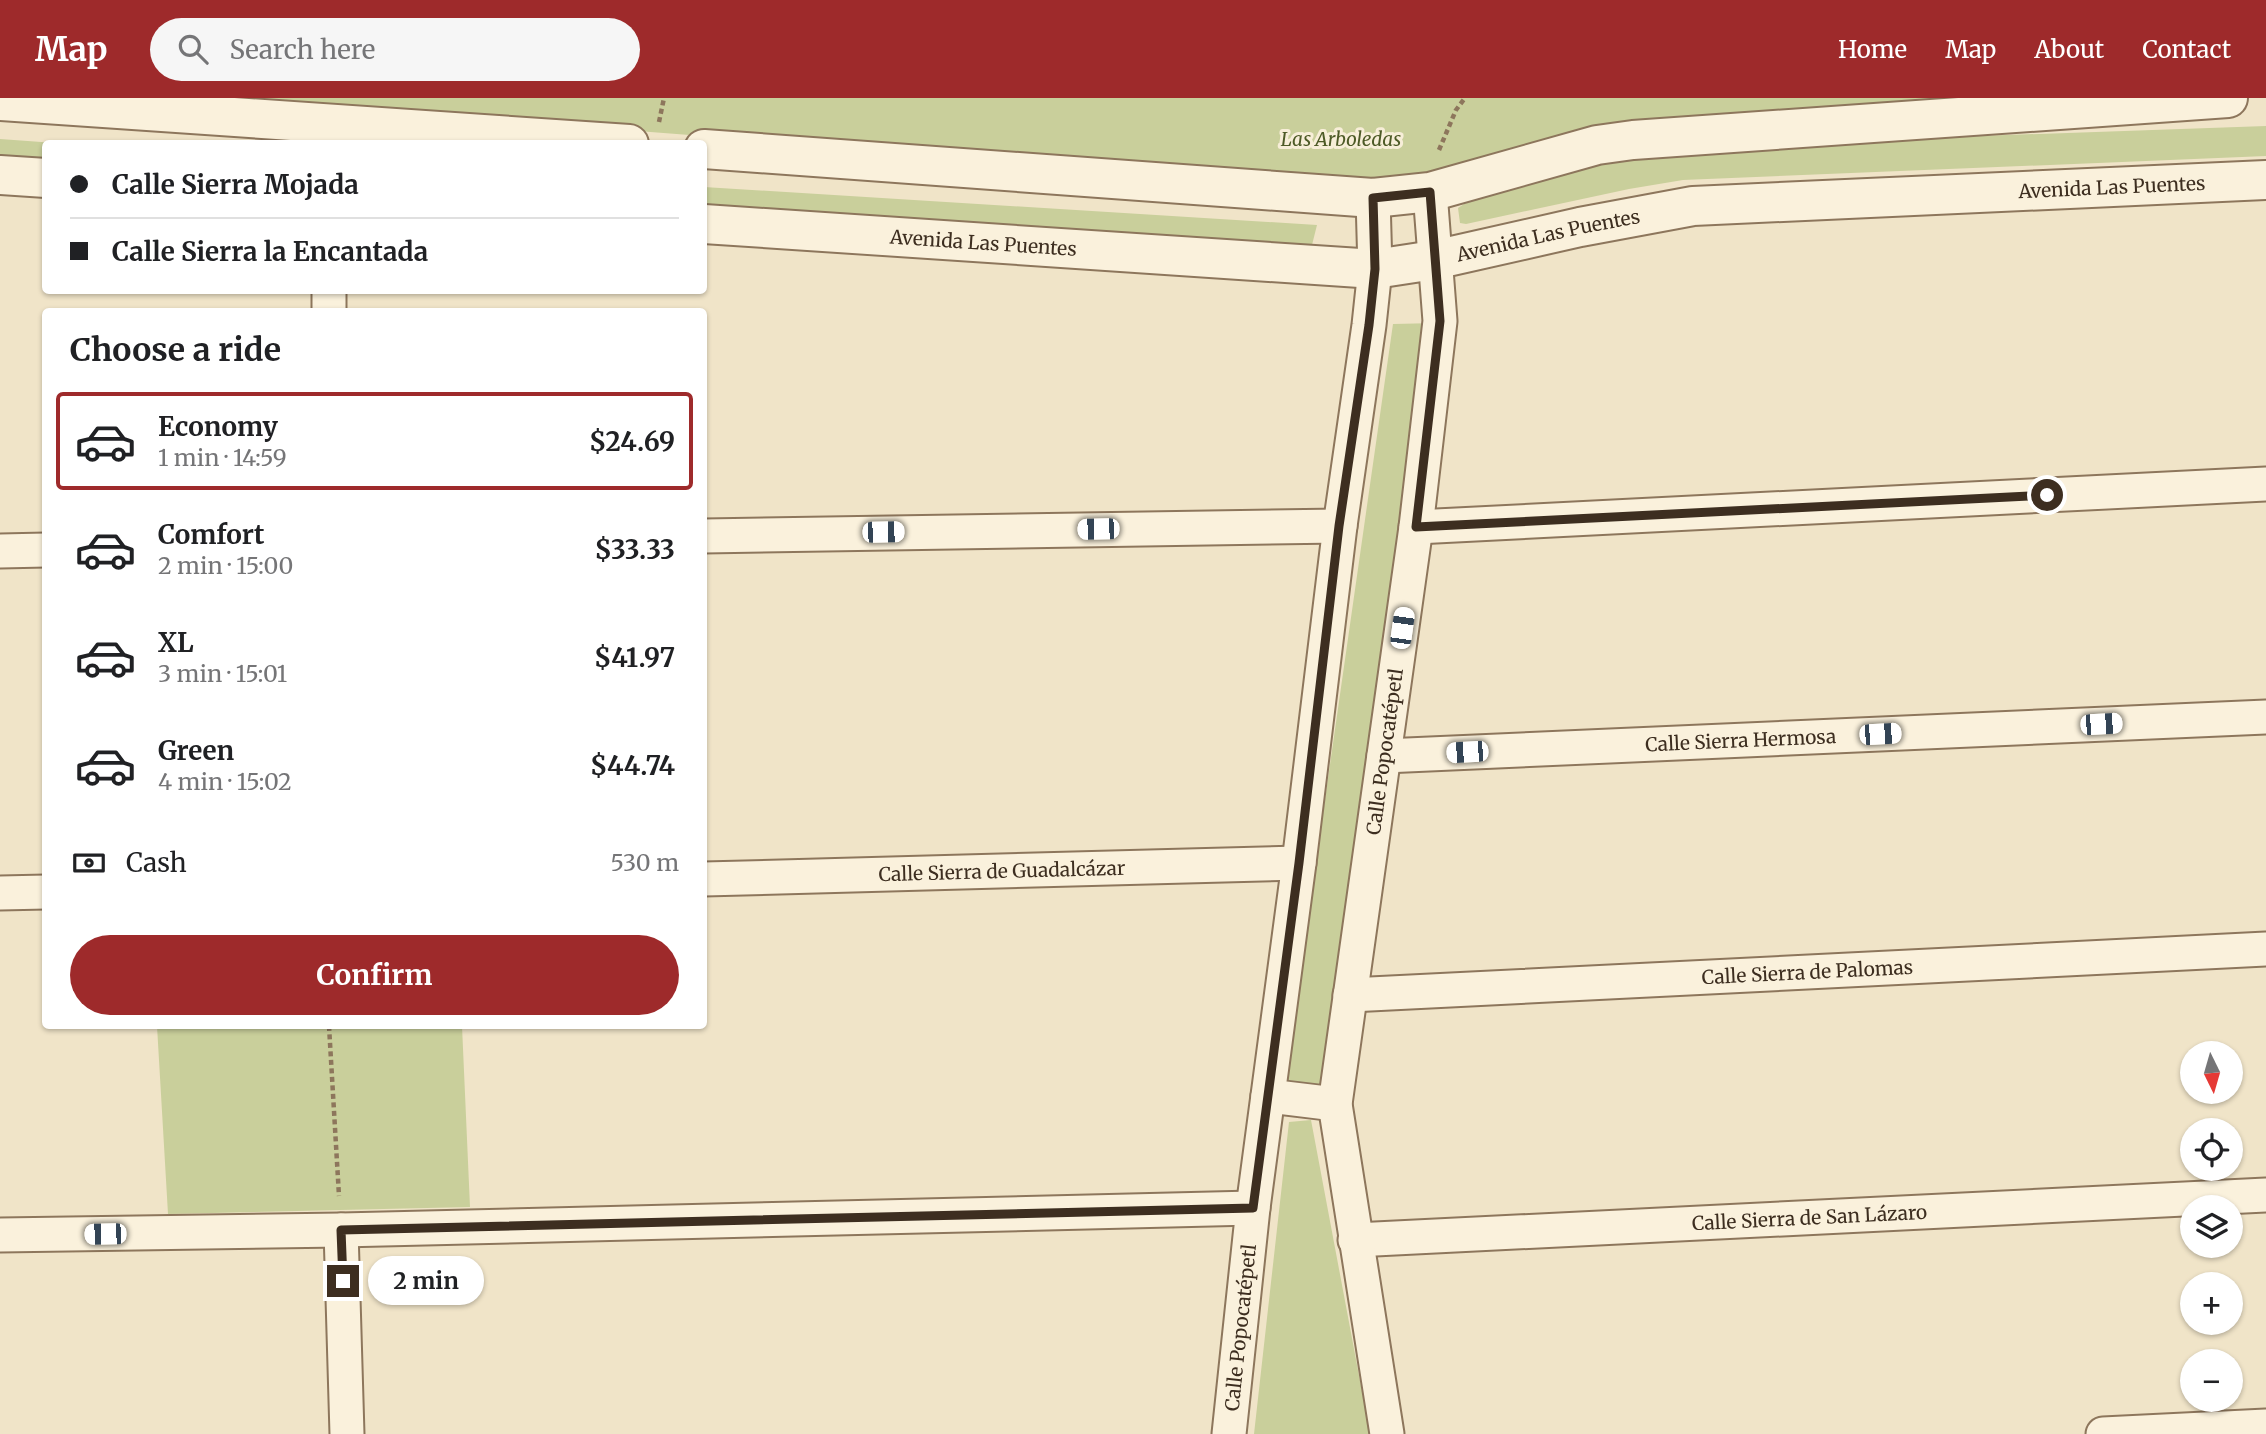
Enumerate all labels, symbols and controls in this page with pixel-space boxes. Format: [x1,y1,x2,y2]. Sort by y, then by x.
search box [150,18,640,81]
text: Map [35,29,108,70]
icon: search [174,30,212,68]
text: Search here [230,33,375,66]
text: Home [1838,34,1907,65]
text: Map [1945,34,1996,65]
text: About [2034,34,2104,65]
text: Contact [2142,34,2231,65]
park label: Las Arboledas [1281,127,1401,151]
text: Calle Sierra Mojada [112,168,359,201]
street label: Avenida Las Puentes [2017,171,2206,203]
street label: Avenida Las Puentes [1453,204,1642,267]
street label: Avenida Las Puentes [888,224,1078,261]
text: Calle Sierra la Encantada [112,235,428,268]
text: Choose a ride [70,330,281,370]
icon: car [74,410,137,473]
text: Economy [158,410,278,443]
text: $24.69 [589,425,675,458]
text: 1 min · 14:59 [158,443,287,472]
route start [2031,479,2063,511]
icon: car [74,518,137,581]
text: Comfort [158,518,264,551]
car [1077,518,1120,540]
car [862,521,905,543]
text: $33.33 [595,533,675,566]
text: 2 min · 15:00 [158,551,293,580]
car [1389,606,1416,650]
icon: car [74,626,137,689]
text: XL [158,626,194,659]
text: $41.97 [594,641,675,674]
text: 3 min · 15:01 [158,659,287,688]
street label: Calle Popocatépetl [1361,667,1408,836]
car [2080,712,2123,736]
car [1859,722,1902,746]
street label: Calle Sierra Hermosa [1645,724,1837,756]
icon: car [74,734,137,797]
text: Green [158,734,234,767]
car [1446,740,1489,764]
text: $44.74 [590,749,675,782]
text: 4 min · 15:02 [158,767,292,796]
icon: cash [70,844,108,882]
text: Cash [126,846,187,879]
text: 530 m [611,848,679,877]
street label: Calle Sierra de Guadalcázar [878,856,1126,886]
button: Confirm [70,935,679,1015]
street label: Calle Sierra de Palomas [1701,955,1914,989]
north arrow [2180,1041,2244,1104]
map controls [2180,1041,2243,1412]
button: locate [2180,1118,2243,1181]
button: layers [2180,1195,2243,1258]
street label: Calle Sierra de San Lázaro [1691,1200,1928,1235]
car [84,1223,127,1245]
street label: Calle Popocatépetl [1220,1243,1261,1412]
callout: 2 min [368,1256,483,1306]
route end [327,1265,359,1297]
text: 2 min [393,1266,459,1295]
button: + [2180,1272,2243,1335]
button: − [2180,1349,2243,1412]

